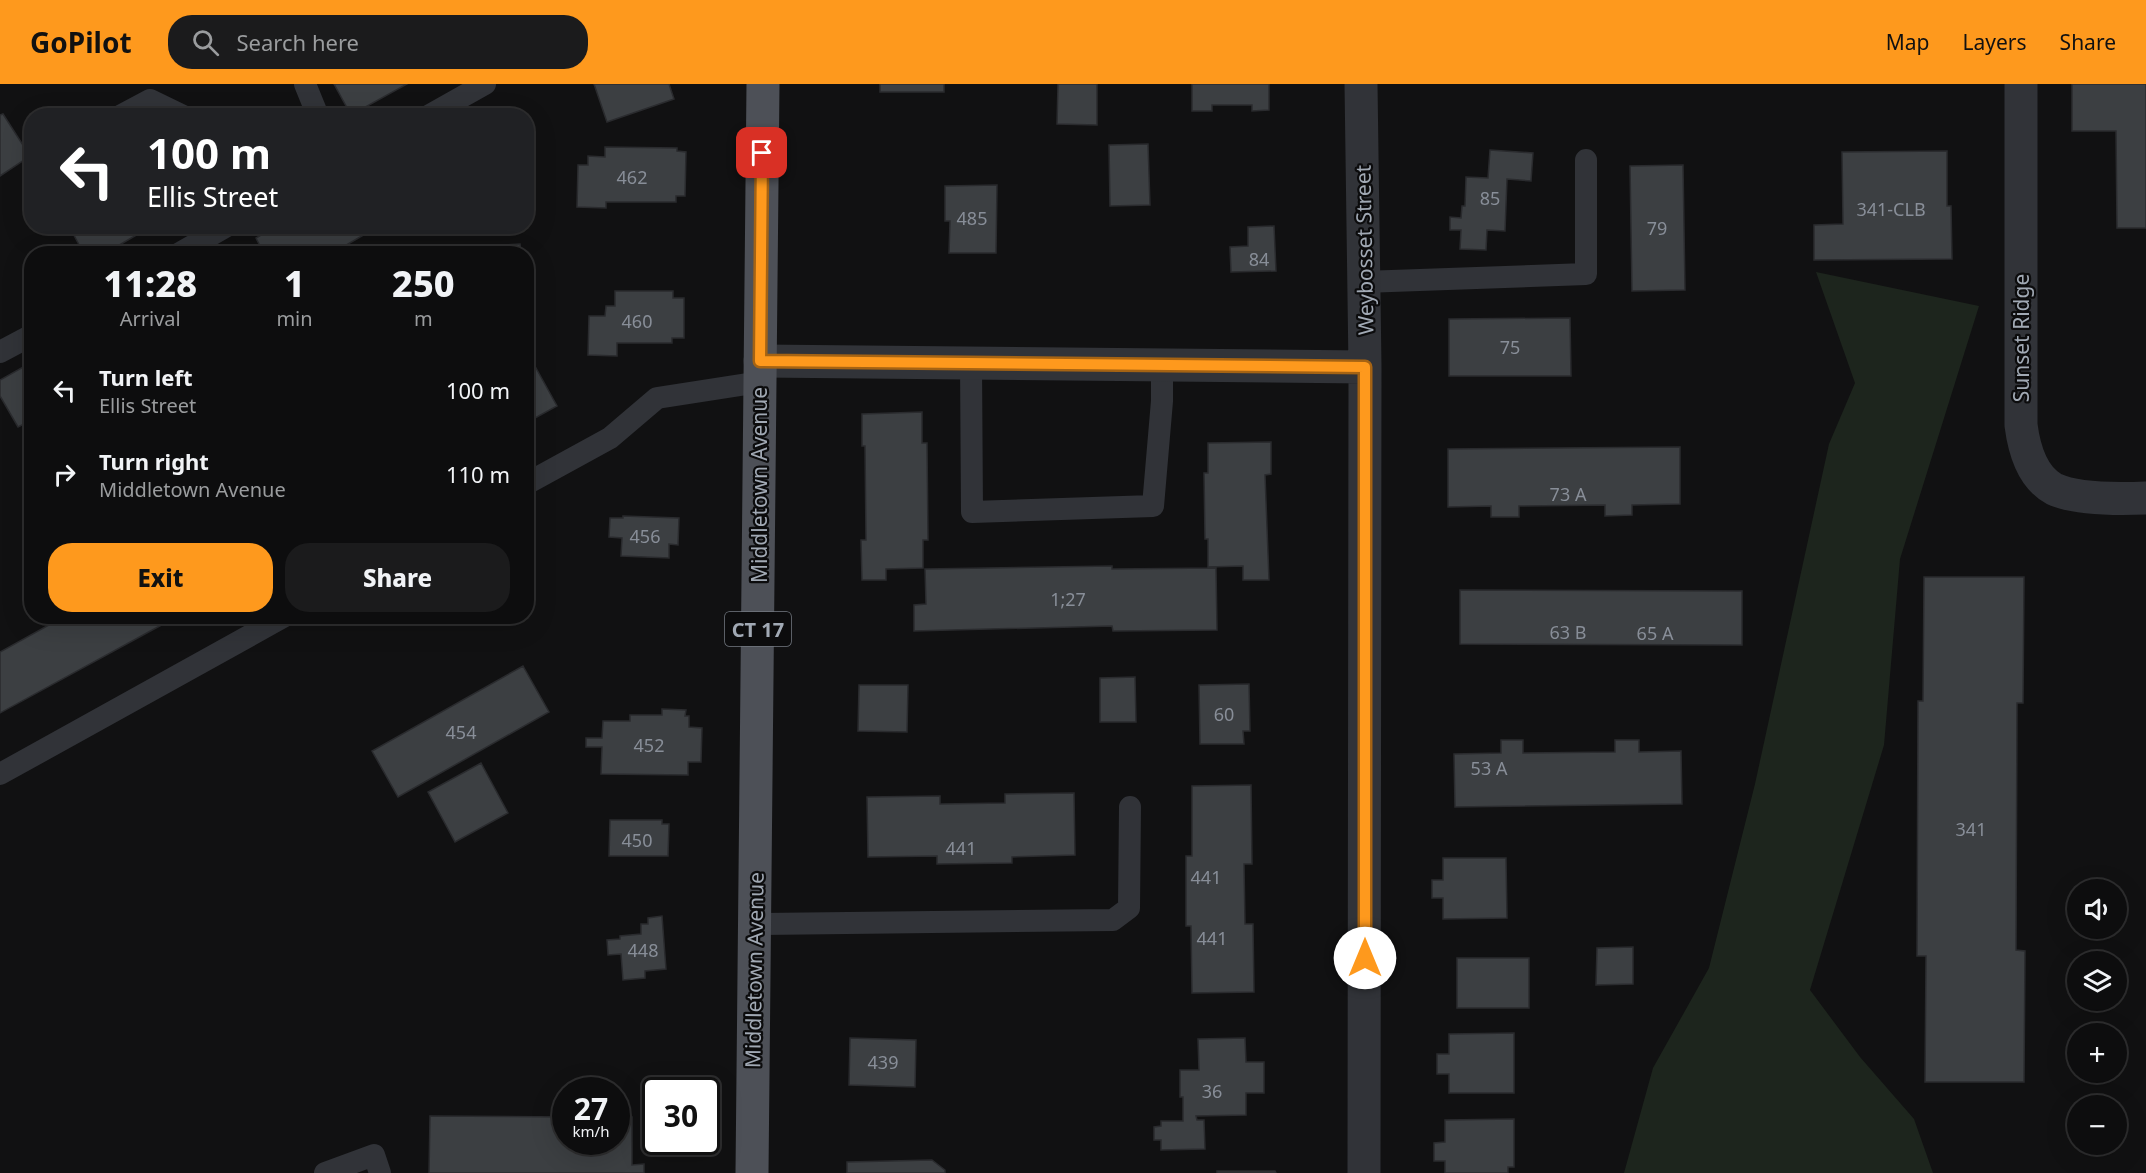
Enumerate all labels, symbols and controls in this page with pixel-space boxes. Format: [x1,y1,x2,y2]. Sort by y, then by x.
search box [168,15,588,69]
text: GoPilot [30,23,132,61]
icon: search [189,26,222,59]
text: Search here [237,27,359,57]
text: Map [1886,28,1930,56]
text: Layers [1963,28,2027,56]
text: Share [2060,28,2116,56]
text: 100 m [147,124,271,181]
pin [736,127,787,178]
icon: left [48,132,126,210]
icon: arrive [745,136,778,169]
street label: Weybosset Street [1349,164,1379,335]
house number: 462 [617,165,647,189]
text: Ellis Street [147,178,278,215]
house number: 85 [1480,186,1500,210]
house number: 341-CLB [1856,197,1926,221]
house number: 485 [957,206,987,230]
house number: 79 [1647,216,1667,240]
house number: 84 [1249,247,1269,271]
text: 11:28 [103,259,197,308]
text: 1 [284,259,305,308]
text: 250 [392,259,455,308]
street label: Sunset Ridge [2007,274,2035,402]
text: Arrival [120,305,181,332]
text: min [276,305,313,332]
text: m [414,305,433,332]
house number: 460 [622,309,652,333]
house number: 75 [1500,335,1520,359]
text: Turn left [99,362,193,392]
icon: left [48,374,81,407]
text: 100 m [446,375,510,405]
street label: Middletown Avenue [745,387,773,583]
text: Ellis Street [99,392,196,419]
text: Turn right [99,446,209,476]
icon: right [48,458,81,491]
text: 110 m [446,459,510,489]
text: Middletown Avenue [99,476,286,503]
house number: 73 A [1550,482,1587,506]
house number: 456 [630,524,660,548]
button: Exit [48,543,273,612]
button: Share [285,543,510,612]
house number: 1;27 [1050,587,1086,611]
road number: CT 17 [725,612,791,646]
house number: 63 B [1550,620,1586,644]
house number: 65 A [1637,621,1674,645]
house number: 60 [1214,702,1234,726]
house number: 454 [446,720,476,744]
house number: 452 [634,733,664,757]
house number: 53 A [1471,756,1508,780]
house number: 341 [1956,817,1986,841]
house number: 450 [622,828,652,852]
house number: 441 [946,836,976,860]
house number: 441 [1191,865,1221,889]
street label: Middletown Avenue [738,872,770,1068]
map controls [2067,879,2127,1155]
button: sound [2067,879,2127,939]
house number: 441 [1197,926,1227,950]
position arrow [1333,926,1397,990]
house number: 448 [628,938,658,962]
button: layers [2067,951,2127,1011]
button: + [2067,1023,2127,1083]
house number: 439 [868,1050,898,1074]
speed limit sign: 30 [642,1077,720,1155]
house number: 36 [1202,1079,1222,1103]
text: 27 [574,1088,608,1129]
button: − [2067,1095,2127,1155]
text: km/h [573,1121,609,1141]

